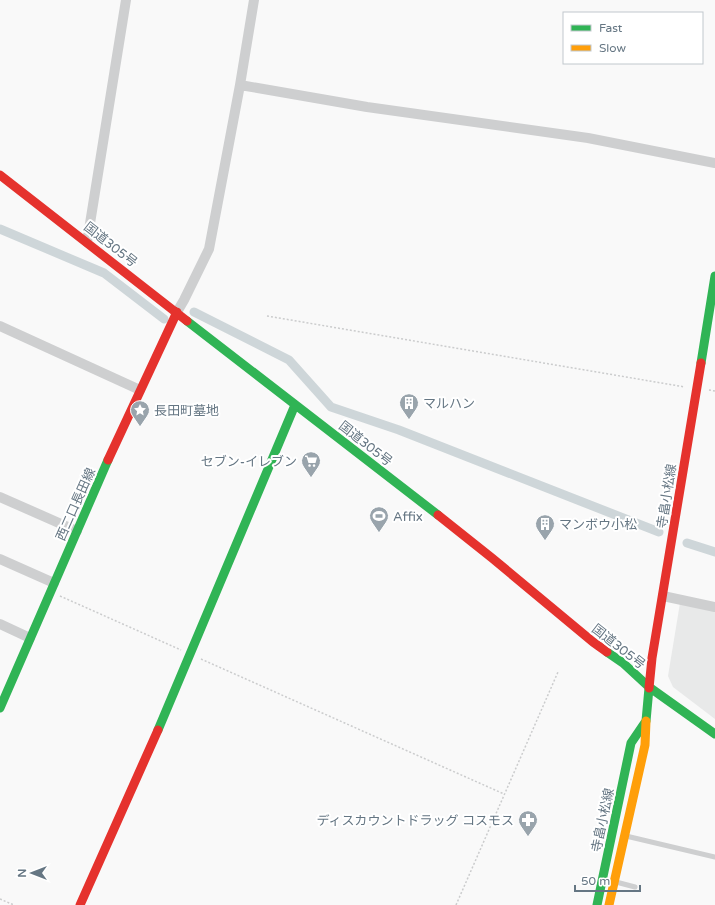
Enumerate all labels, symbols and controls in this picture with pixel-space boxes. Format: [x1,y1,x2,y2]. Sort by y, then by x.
legend [563,12,703,64]
text: Fast [599,21,623,35]
text: Slow [599,41,626,55]
street label: 国道305号 [80,219,140,271]
building icon: マルハン [398,392,420,420]
place label: マルハン [423,396,475,412]
place icon: 長田町墓地 [129,399,151,427]
place label: 長田町墓地 [154,403,219,419]
street label: 国道305号 [335,418,395,470]
supermarket icon: セブン-イレブン [300,450,322,478]
place label: セブン-イレブン [201,454,297,470]
street label: 寺畠小松線 [654,463,680,530]
street label: 西二口長田線 [53,466,99,543]
sports icon: Affix [368,505,390,533]
place label: Affix [393,509,423,525]
building icon: マンボウ小松 [534,513,556,541]
place label: マンボウ小松 [559,517,637,533]
street label: 国道305号 [588,621,648,673]
street label: 寺畠小松線 [588,787,618,854]
pharmacy icon: ディスカウントドラッグ コスモス [517,809,539,837]
place label: ディスカウントドラッグ コスモス [317,813,514,829]
north arrow [12,853,52,893]
scale bar [575,867,640,893]
text: N [16,869,29,877]
text: 50 m [581,874,610,888]

